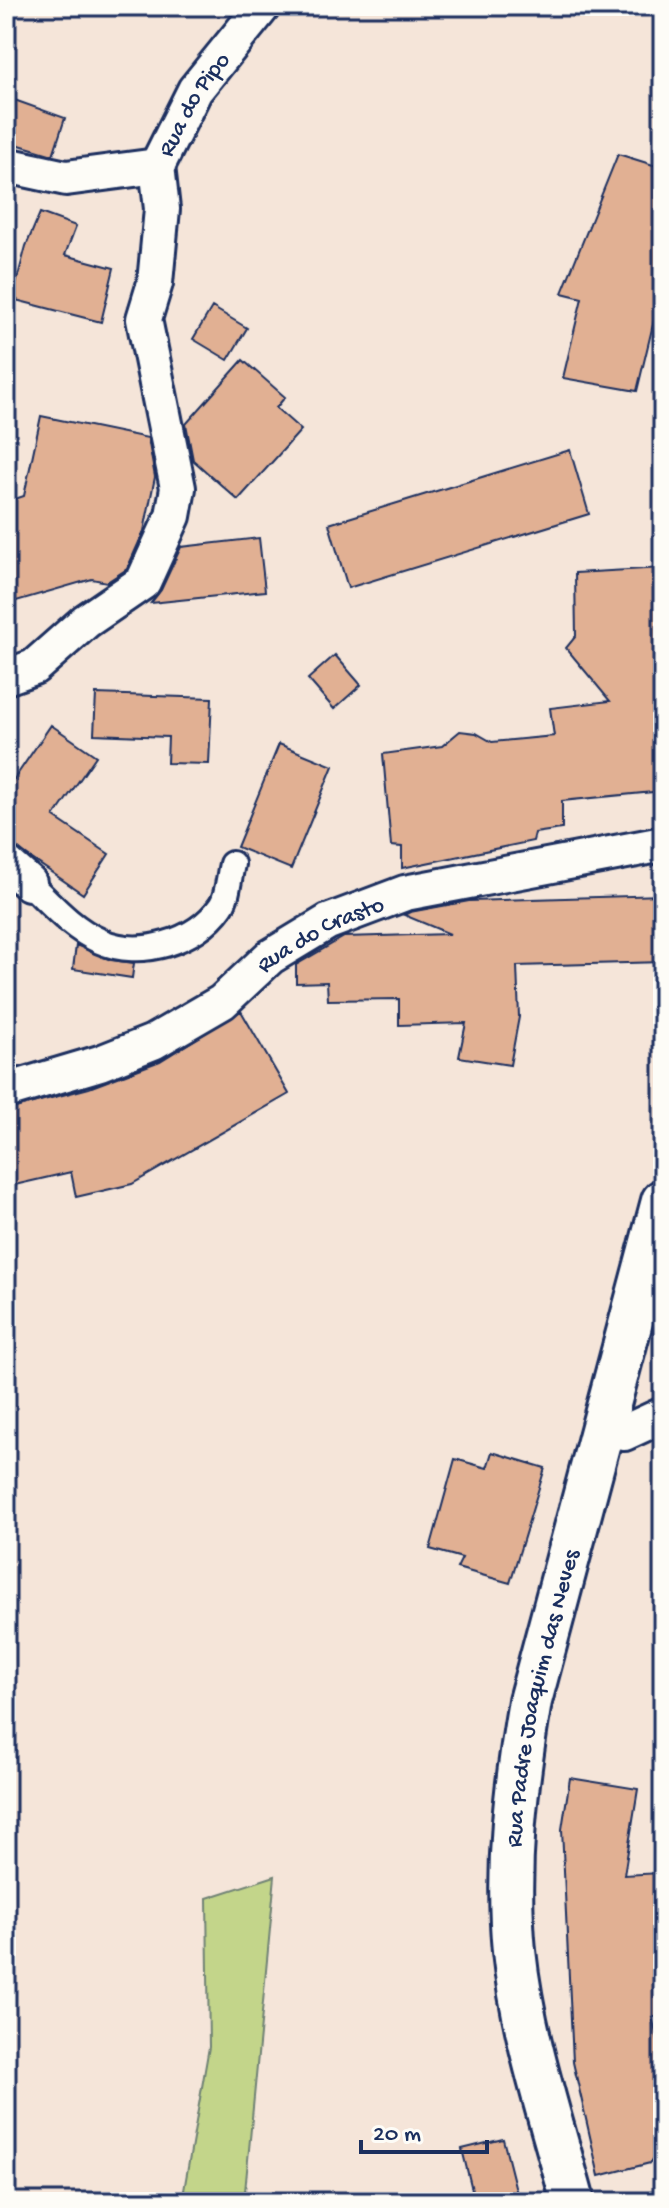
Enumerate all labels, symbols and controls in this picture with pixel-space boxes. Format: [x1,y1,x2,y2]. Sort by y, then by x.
street label: Rua do Pipo [153,47,238,162]
street label: Rua do Crasto [251,891,389,980]
street label: Rua Padre Joaquim das Neves [501,1546,588,1848]
scale bar [361,2104,487,2154]
text: 20 m [373,2121,421,2150]

